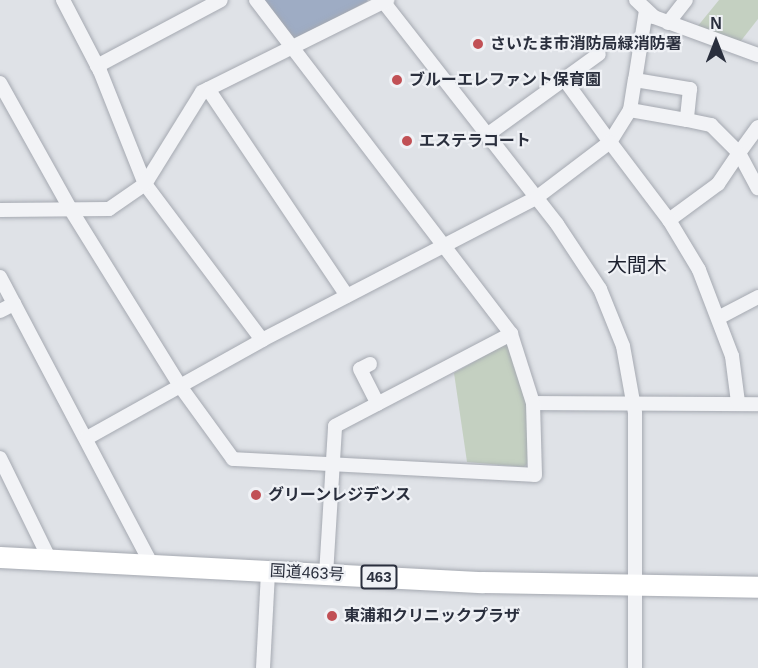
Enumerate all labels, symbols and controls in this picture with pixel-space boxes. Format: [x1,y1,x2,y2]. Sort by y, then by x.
north arrow [686,12,746,72]
text: N [710,15,722,32]
place label: さいたま市消防局緑消防署 [490,34,682,54]
marker: さいたま市消防局緑消防署 [471,37,485,51]
place label: ブルーエレファント保育園 [409,70,601,90]
marker: ブルーエレファント保育園 [390,73,404,87]
place label: エステラコート [419,131,531,151]
marker: エステラコート [400,134,414,148]
district label: 大間木 [607,253,667,277]
place label: グリーンレジデンス [268,485,412,505]
marker: グリーンレジデンス [249,488,263,502]
street label: 国道463号 [269,561,345,585]
road number: 463 [360,565,398,589]
place label: 東浦和クリニックプラザ [344,606,520,626]
marker: 東浦和クリニックプラザ [325,609,339,623]

